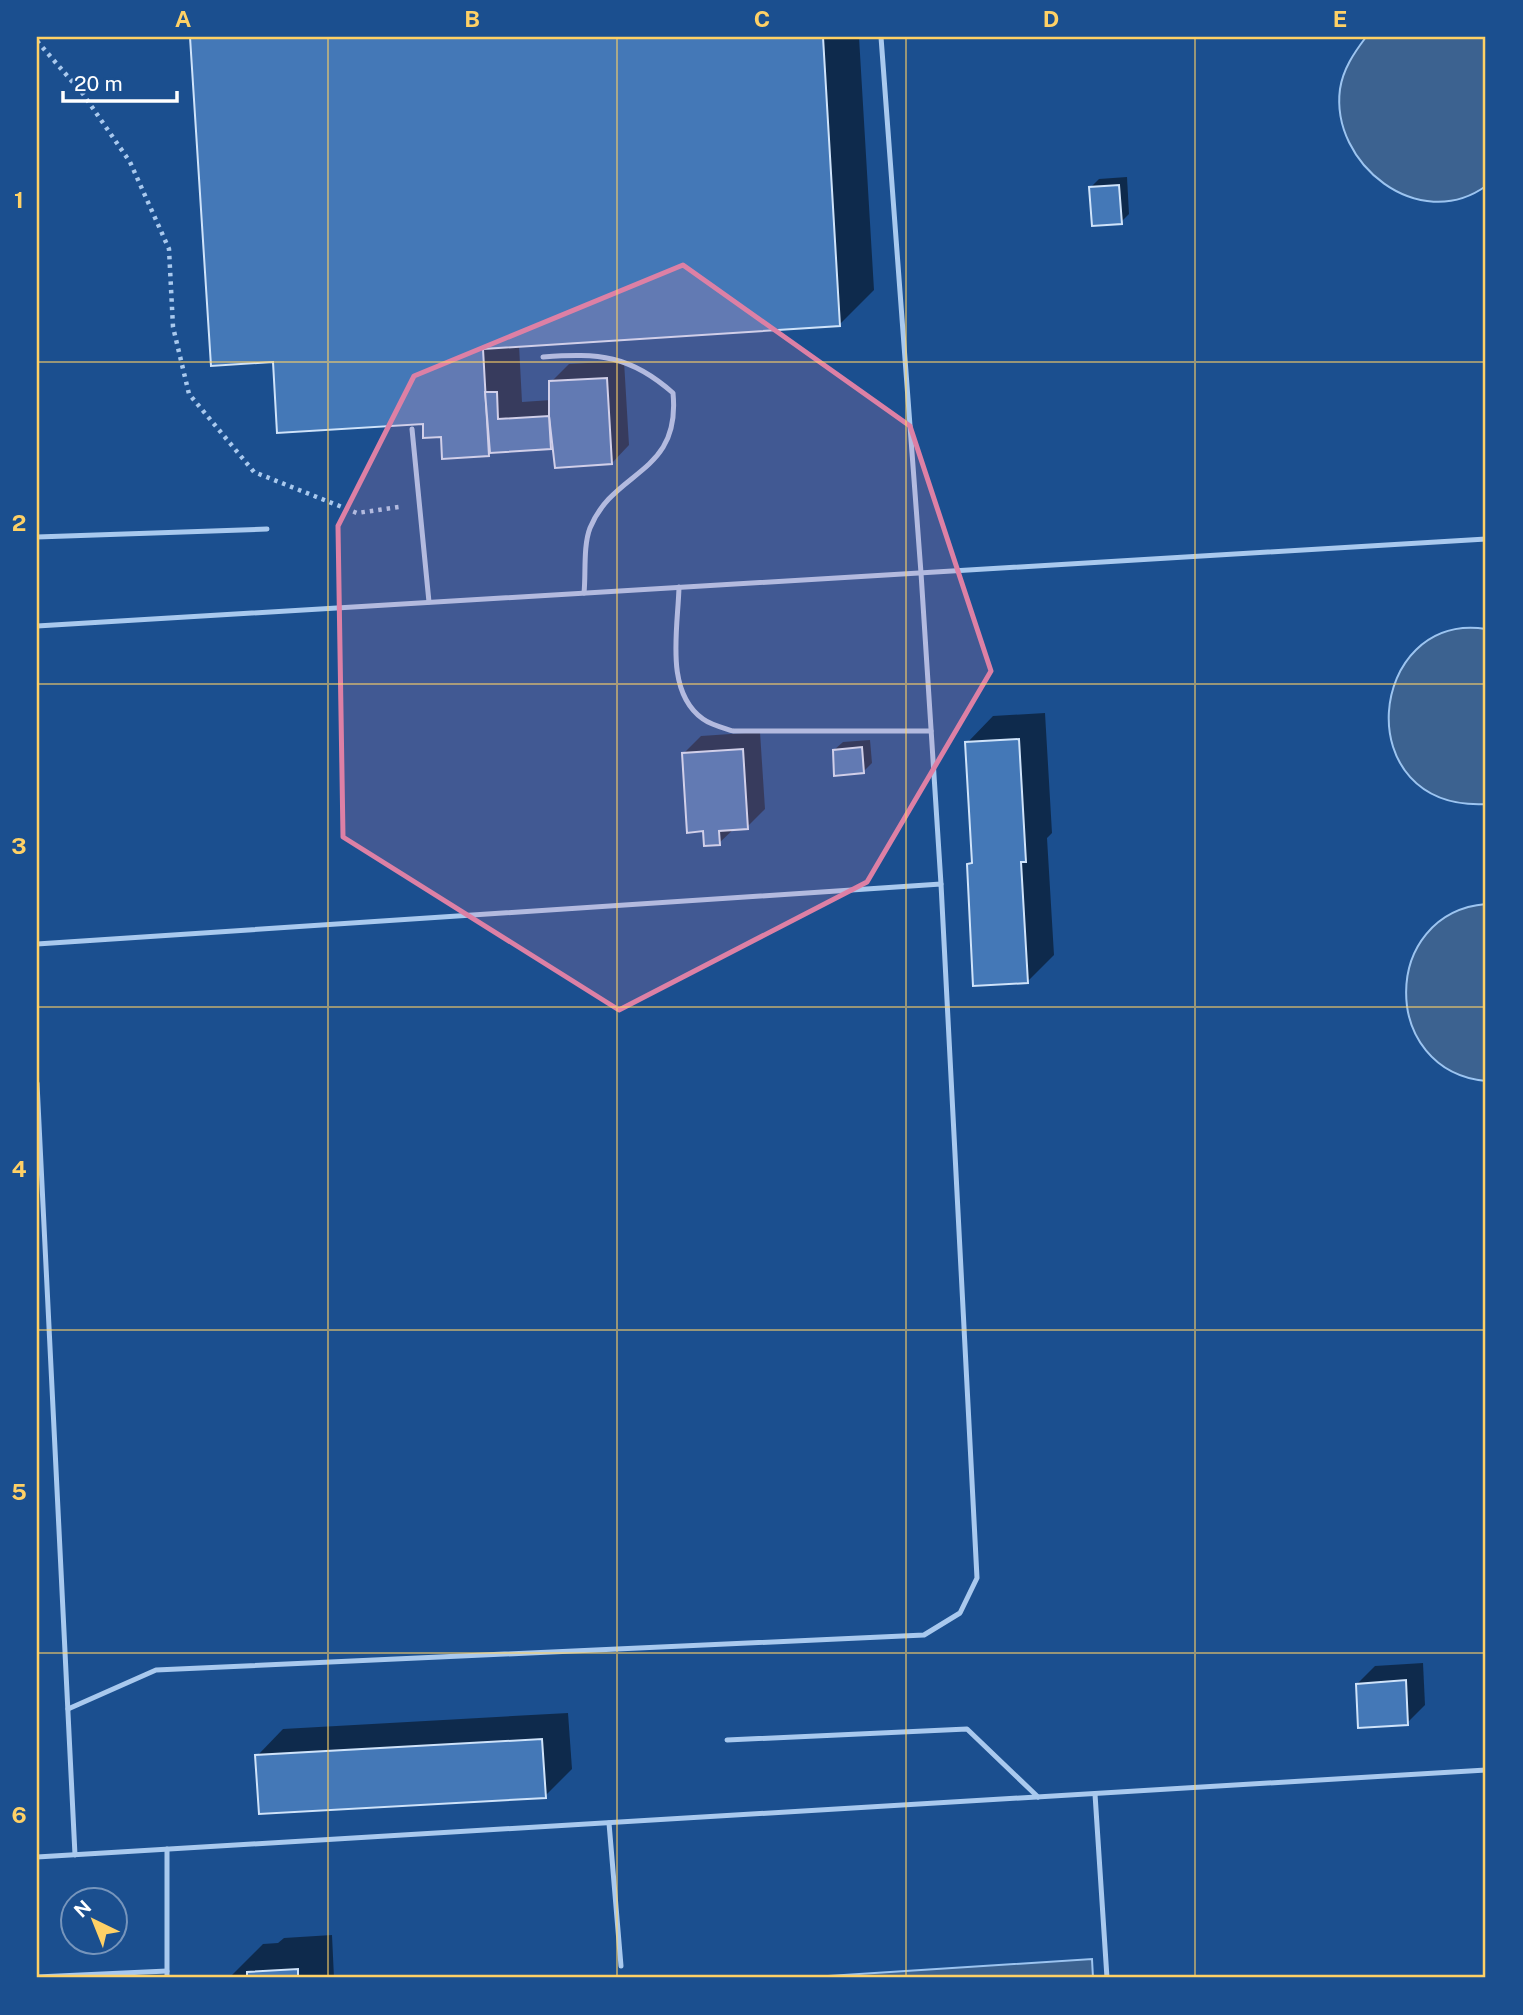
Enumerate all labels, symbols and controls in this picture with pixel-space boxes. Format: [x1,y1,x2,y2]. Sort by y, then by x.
text: A [175,5,192,32]
text: B [464,5,480,32]
text: C [754,5,770,32]
text: D [1043,5,1059,32]
text: E [1333,5,1347,32]
scale bar [63,60,177,104]
text: 20 m [74,71,123,96]
text: 1 [14,186,24,213]
text: 2 [12,509,26,536]
text: 3 [11,832,27,859]
text: 4 [11,1155,27,1182]
text: 5 [11,1478,27,1505]
text: 6 [11,1801,27,1828]
north arrow [60,1885,130,1955]
text: N [69,1895,95,1922]

